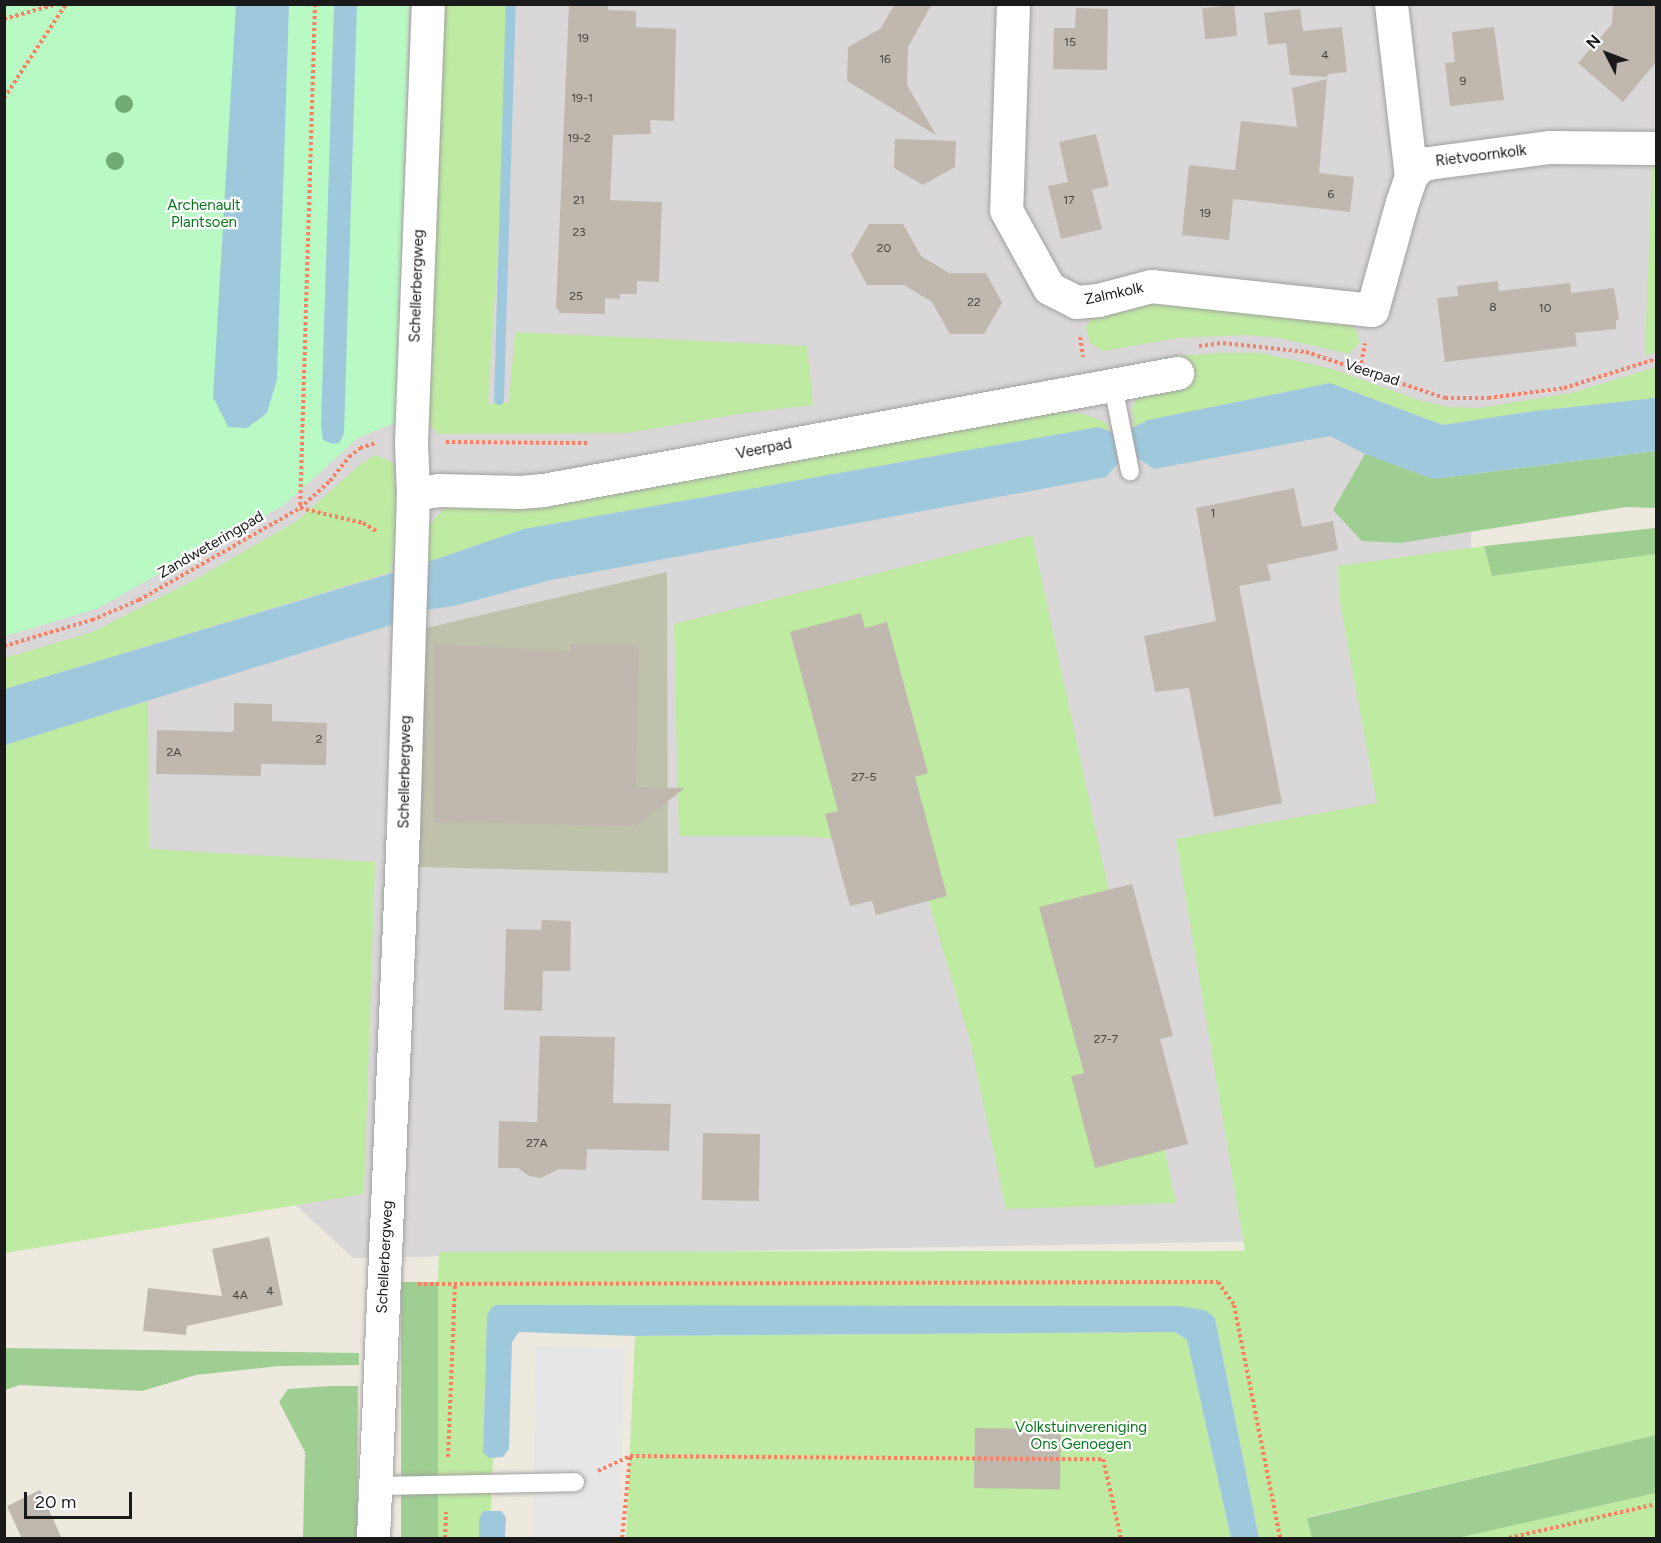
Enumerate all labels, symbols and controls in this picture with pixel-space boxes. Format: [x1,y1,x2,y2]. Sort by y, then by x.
north arrow [1577,24,1637,84]
text: N [1582,31,1604,53]
house number: 19 [577,32,589,46]
house number: 15 [1064,36,1076,50]
house number: 4 [1321,49,1329,63]
house number: 16 [879,53,891,67]
house number: 9 [1460,75,1466,89]
house number: 19-1 [571,92,593,106]
house number: 19-2 [567,132,591,146]
street label: Rietvoornkolk [1434,141,1528,171]
house number: 6 [1328,188,1334,202]
house number: 21 [573,194,585,208]
house number: 17 [1063,194,1075,208]
park label: Archenault Plantsoen [167,196,241,231]
house number: 19 [1199,207,1211,221]
house number: 23 [572,226,586,240]
street label: Schellerbergweg [406,229,428,343]
house number: 20 [877,242,891,256]
street label: Zalmkolk [1083,279,1145,309]
house number: 25 [569,290,583,304]
house number: 22 [967,296,981,310]
house number: 8 [1489,301,1497,315]
house number: 10 [1539,302,1551,316]
street label: Veerpad [1342,356,1402,390]
street label: Veerpad [735,435,793,463]
street label: Zandweteringpad [155,507,267,583]
house number: 1 [1211,507,1215,521]
street label: Schellerbergweg [395,715,415,829]
house number: 2 [316,733,322,747]
house number: 2A [167,746,181,760]
house number: 27-5 [851,771,877,785]
house number: 27-7 [1094,1033,1118,1047]
house number: 27A [526,1137,548,1151]
street label: Schellerbergweg [373,1200,397,1314]
house number: 4 [266,1285,274,1299]
house number: 4A [232,1289,248,1303]
park label: Volkstuinvereniging Ons Genoegen [1015,1418,1147,1453]
scale bar [27,1480,135,1518]
text: 20 m [35,1491,76,1513]

